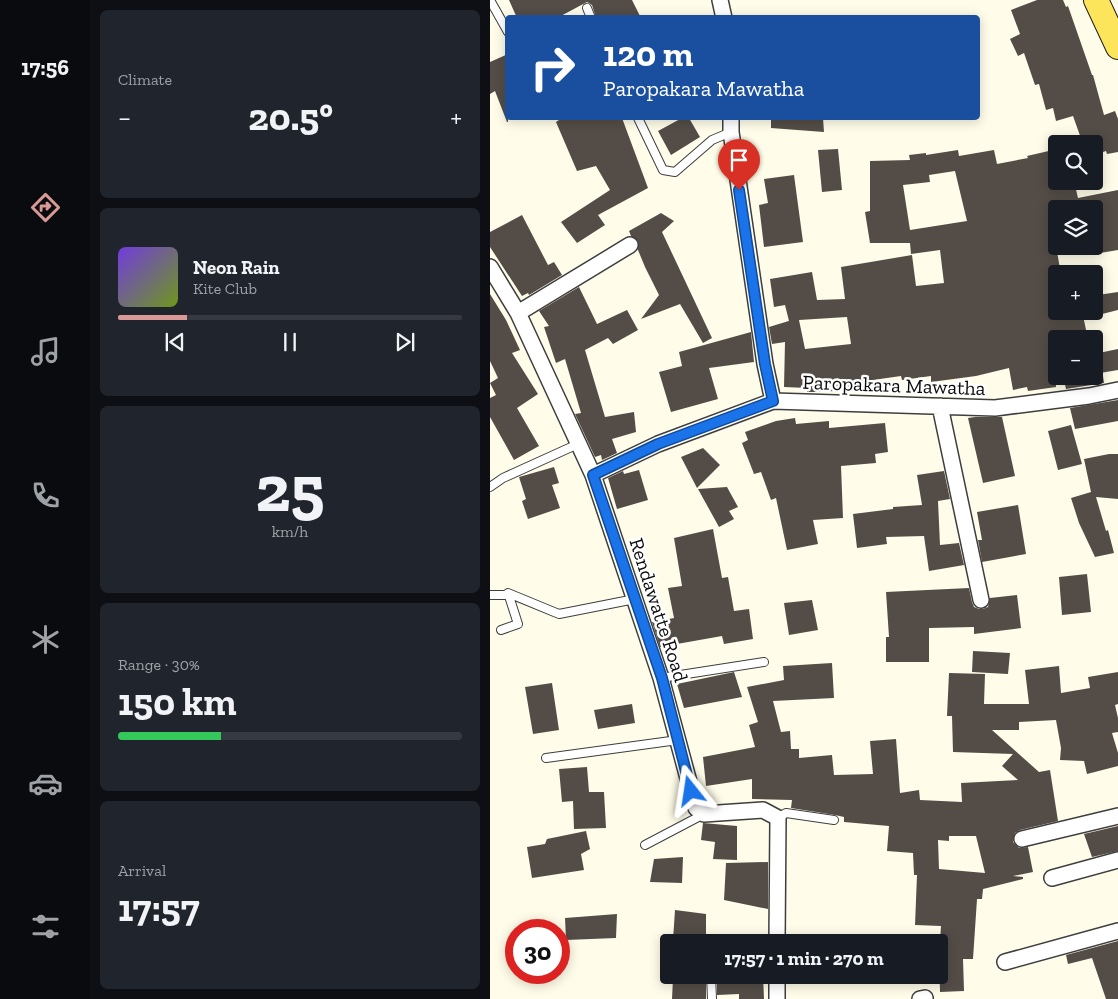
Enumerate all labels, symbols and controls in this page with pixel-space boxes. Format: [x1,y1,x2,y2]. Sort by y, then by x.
text: 120 m [603,33,693,75]
icon: right [520,35,585,100]
text: 17:56 [21,54,69,81]
text: Climate [118,70,172,89]
text: Paropakara Mawatha [603,75,804,102]
text: 20.5° [248,94,333,140]
text: − [118,101,131,134]
text: + [450,101,462,134]
map controls [1048,135,1103,385]
button: search [1048,135,1103,190]
pin [718,139,760,190]
icon: arrive [725,146,753,174]
icon: directions [28,190,63,225]
button: layers [1048,200,1103,255]
text: Neon Rain [193,256,280,279]
button: + [1048,265,1103,320]
text: Kite Club [193,279,257,298]
icon: previous [161,328,189,356]
icon: pause [276,328,304,356]
icon: next [391,328,419,356]
button: − [1048,330,1103,385]
icon: music [28,334,63,369]
street label: Paropakara Mawatha [802,370,986,400]
text: 25 [256,450,324,528]
icon: phone [28,478,63,513]
text: km/h [272,522,308,541]
street label: Rendawatte Road [624,535,694,685]
icon: climate [28,622,63,657]
text: Range · 30% [118,655,200,674]
text: 150 km [118,679,236,725]
position arrow [664,764,716,816]
icon: car [28,766,63,801]
text: Arrival [118,861,166,880]
text: 17:57 [118,885,199,931]
icon: filters [28,909,63,944]
speed limit sign: 30 [505,919,570,984]
text: 17:57 · 1 min · 270 m [724,947,884,970]

